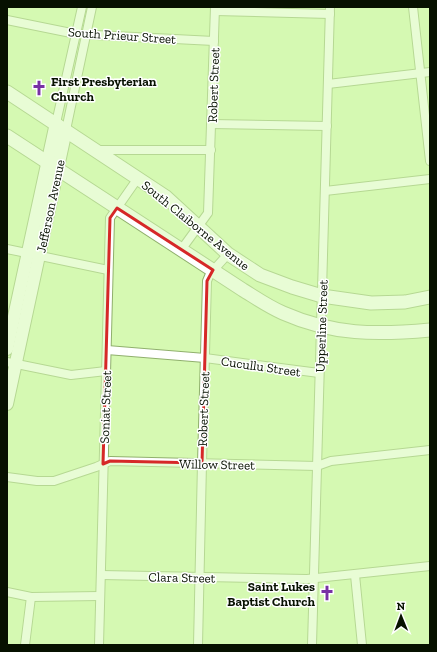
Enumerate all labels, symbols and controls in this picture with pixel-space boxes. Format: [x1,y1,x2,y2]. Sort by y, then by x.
street label: South Prieur Street [67,24,177,47]
street label: Robert Street [205,47,222,123]
place label: First Presbyterian Church [51,74,157,104]
church icon: First Presbyterian Church [30,79,48,97]
street label: Jefferson Avenue [33,158,68,254]
street label: South Claiborne Avenue [139,177,252,273]
street label: Upperline Street [312,279,331,373]
street label: Cucullu Street [220,353,302,380]
street label: Soniat Street [97,370,114,444]
street label: Robert Street [195,371,212,447]
street label: Willow Street [179,456,255,473]
street label: Clara Street [148,569,216,586]
place label: Saint Lukes Baptist Church [227,579,315,609]
church icon: Saint Lukes Baptist Church [318,584,336,602]
north arrow [381,596,421,636]
text: N [397,600,406,613]

